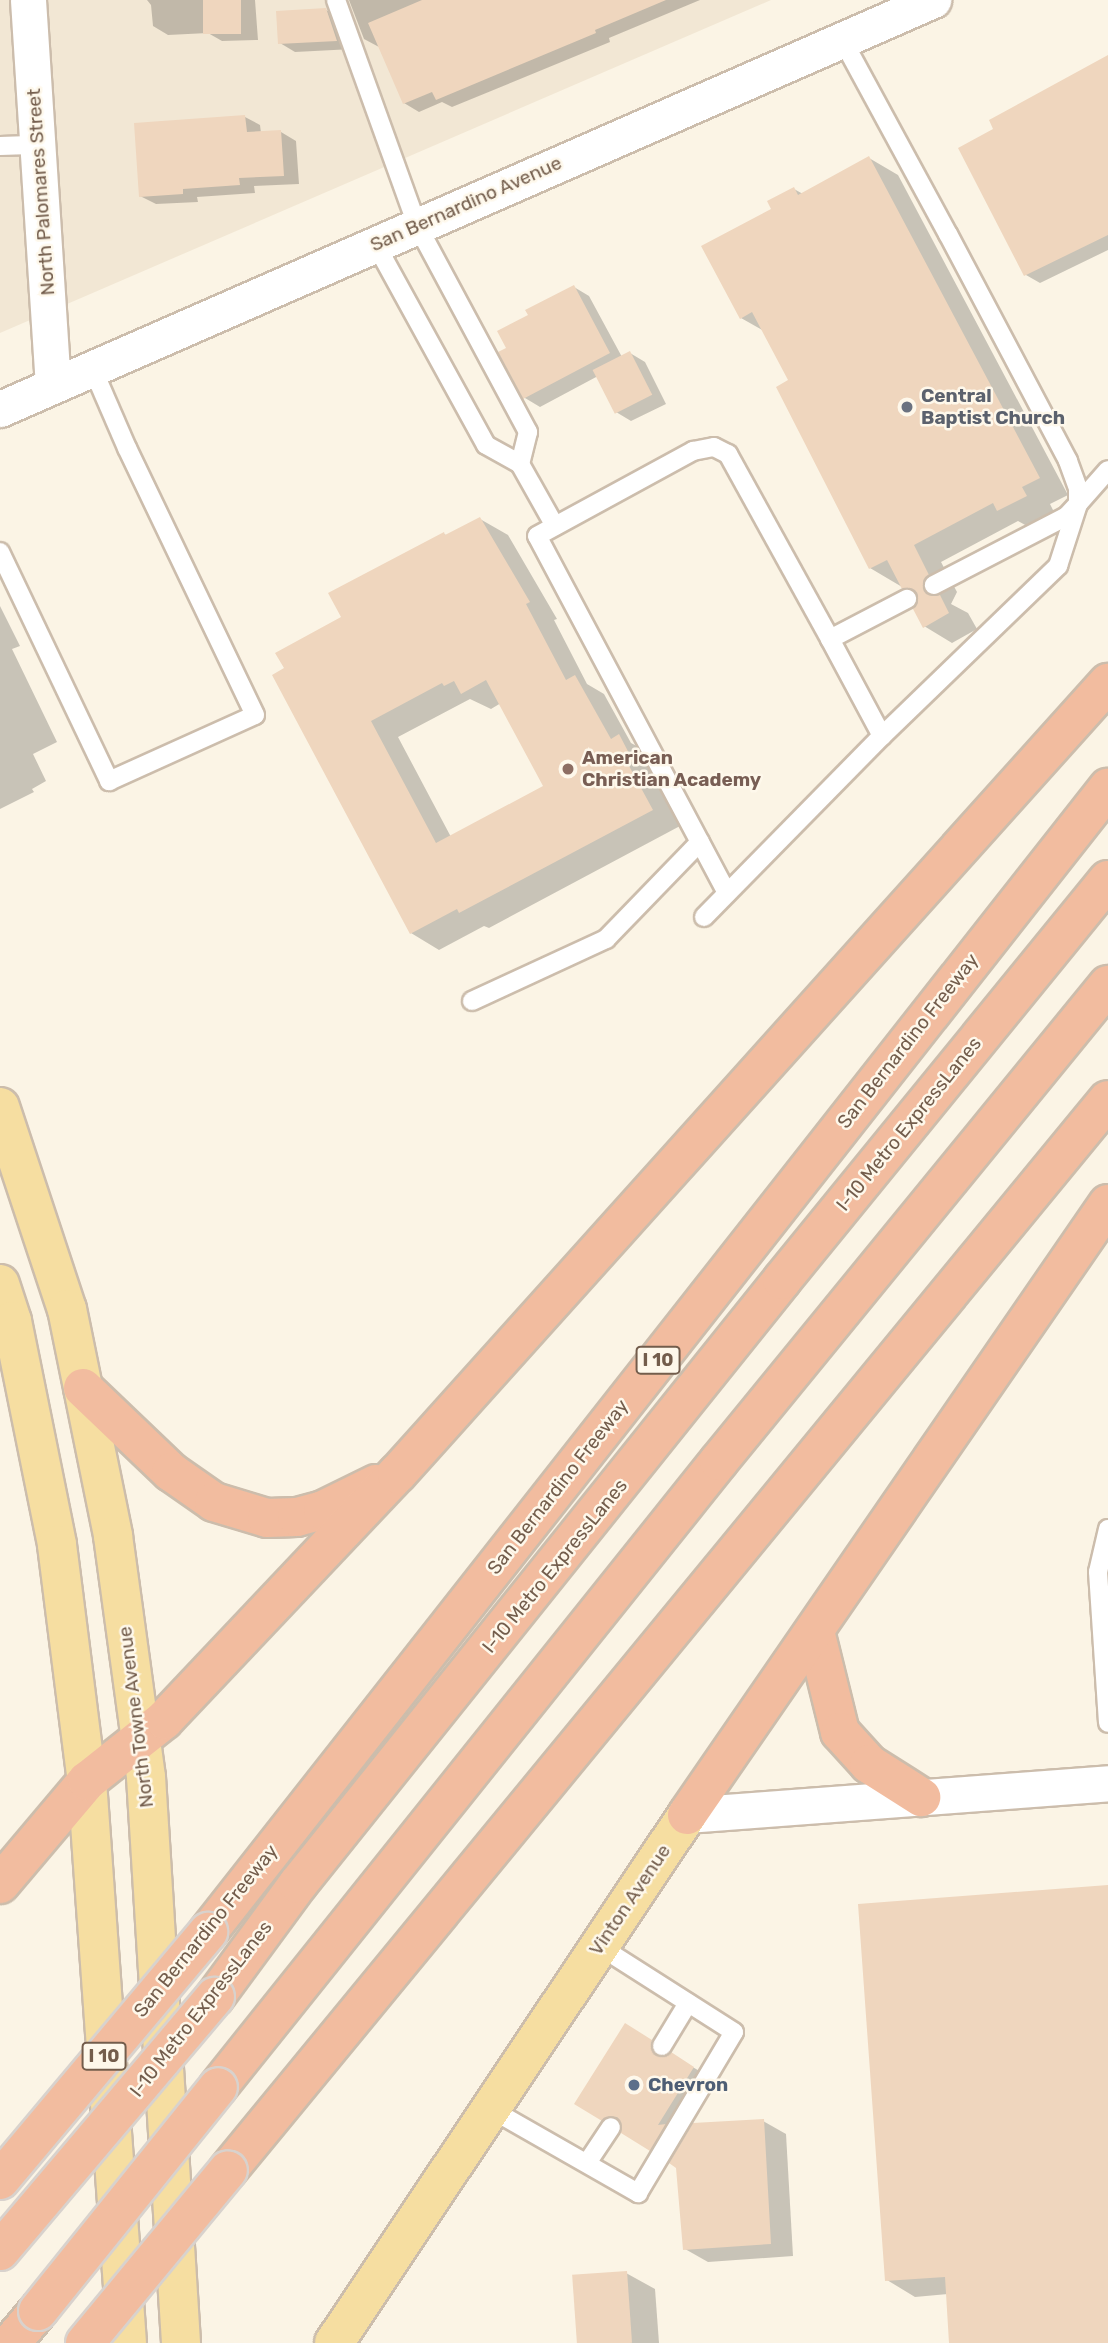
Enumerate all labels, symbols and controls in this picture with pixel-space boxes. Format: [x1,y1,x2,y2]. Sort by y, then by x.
street label: North Palomares Street [22,88,60,296]
street label: San Bernardino Avenue [367,151,565,257]
place label: Central Baptist Church [921,385,1065,429]
marker: Central Baptist Church [899,399,915,415]
place label: American Christian Academy [582,747,762,791]
marker: American Christian Academy [560,761,576,777]
street label: San Bernardino Freeway [833,949,983,1133]
street label: I-10 Metro ExpressLanes [832,1032,986,1216]
road number: I 10 [635,1345,681,1374]
street label: San Bernardino Freeway [483,1395,633,1579]
street label: I-10 Metro ExpressLanes [478,1474,632,1658]
street label: North Towne Avenue [114,1625,158,1809]
street label: San Bernardino Freeway [129,1840,283,2022]
street label: Vinton Avenue [584,1840,676,1960]
street label: I-10 Metro ExpressLanes [125,1916,277,2102]
road number: I 10 [81,2042,127,2070]
place label: Chevron [648,2074,728,2096]
marker: Chevron [626,2077,642,2093]

